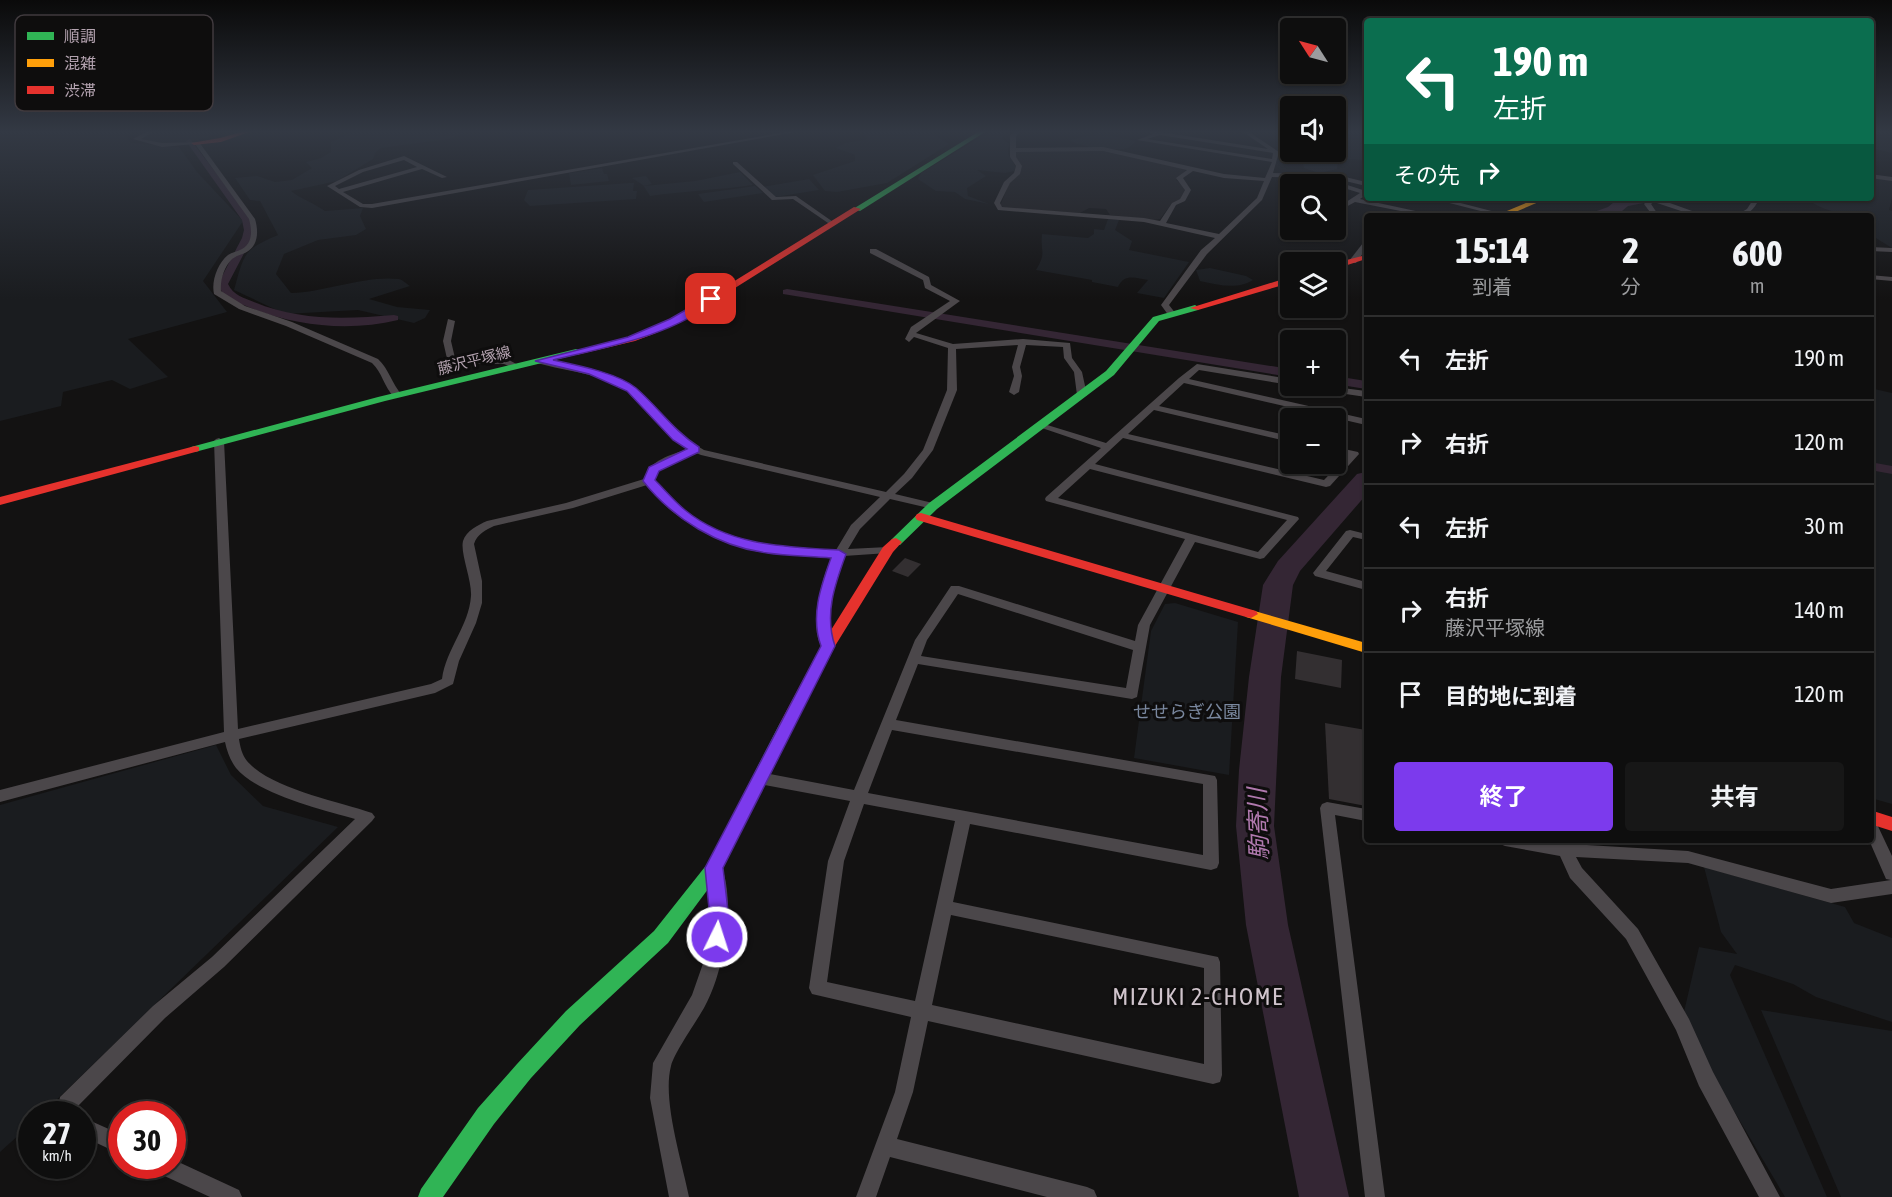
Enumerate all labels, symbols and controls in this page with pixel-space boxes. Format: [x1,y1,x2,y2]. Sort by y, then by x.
legend [15,15,213,111]
north arrow [1280,18,1346,84]
map controls [1280,18,1346,474]
text: 順調 [64,27,96,45]
text: 190 m [1493,37,1588,85]
icon: left [1394,42,1472,120]
text: 混雑 [64,54,96,72]
text: 渋滞 [64,81,96,99]
text: 左折 [1493,93,1547,124]
button: sound [1280,96,1346,162]
icon: right [1472,156,1505,189]
text: その先 [1394,162,1460,188]
button: search [1280,174,1346,240]
text: 15:14 [1455,229,1529,271]
text: 2 [1622,229,1639,271]
text: 600 [1732,232,1783,274]
button: layers [1280,252,1346,318]
pin [685,273,736,324]
text: m [1750,274,1765,297]
text: 到着 [1472,275,1512,298]
text: 分 [1621,275,1641,298]
icon: arrive [694,282,727,315]
button: + [1280,330,1346,396]
icon: left [1394,342,1427,375]
street label: 藤沢平塚線 [436,343,512,377]
text: 190 m [1794,345,1844,371]
text: 左折 [1445,347,1489,373]
button: − [1280,408,1346,474]
icon: right [1394,426,1427,459]
text: 120 m [1794,429,1844,455]
text: 右折 [1445,431,1489,457]
icon: left [1394,510,1427,543]
text: 30 m [1804,513,1844,539]
text: 左折 [1445,515,1489,541]
text: 右折 [1445,585,1489,611]
icon: right [1394,594,1427,627]
text: 140 m [1794,597,1844,623]
text: 藤沢平塚線 [1445,616,1545,639]
icon: arrive [1394,678,1427,711]
text: 120 m [1794,681,1844,707]
text: 目的地に到着 [1445,683,1577,709]
park label: せせらぎ公園 [1133,701,1241,722]
button: 終了 [1394,762,1613,831]
button: 共有 [1625,762,1844,831]
water label: 駒寄川 [1243,785,1273,860]
position arrow [685,905,749,969]
district label: MIZUKI 2-CHOME [1112,983,1284,1010]
speed limit sign: 30 [108,1101,186,1179]
text: 27 [43,1116,71,1150]
text: km/h [42,1147,72,1164]

